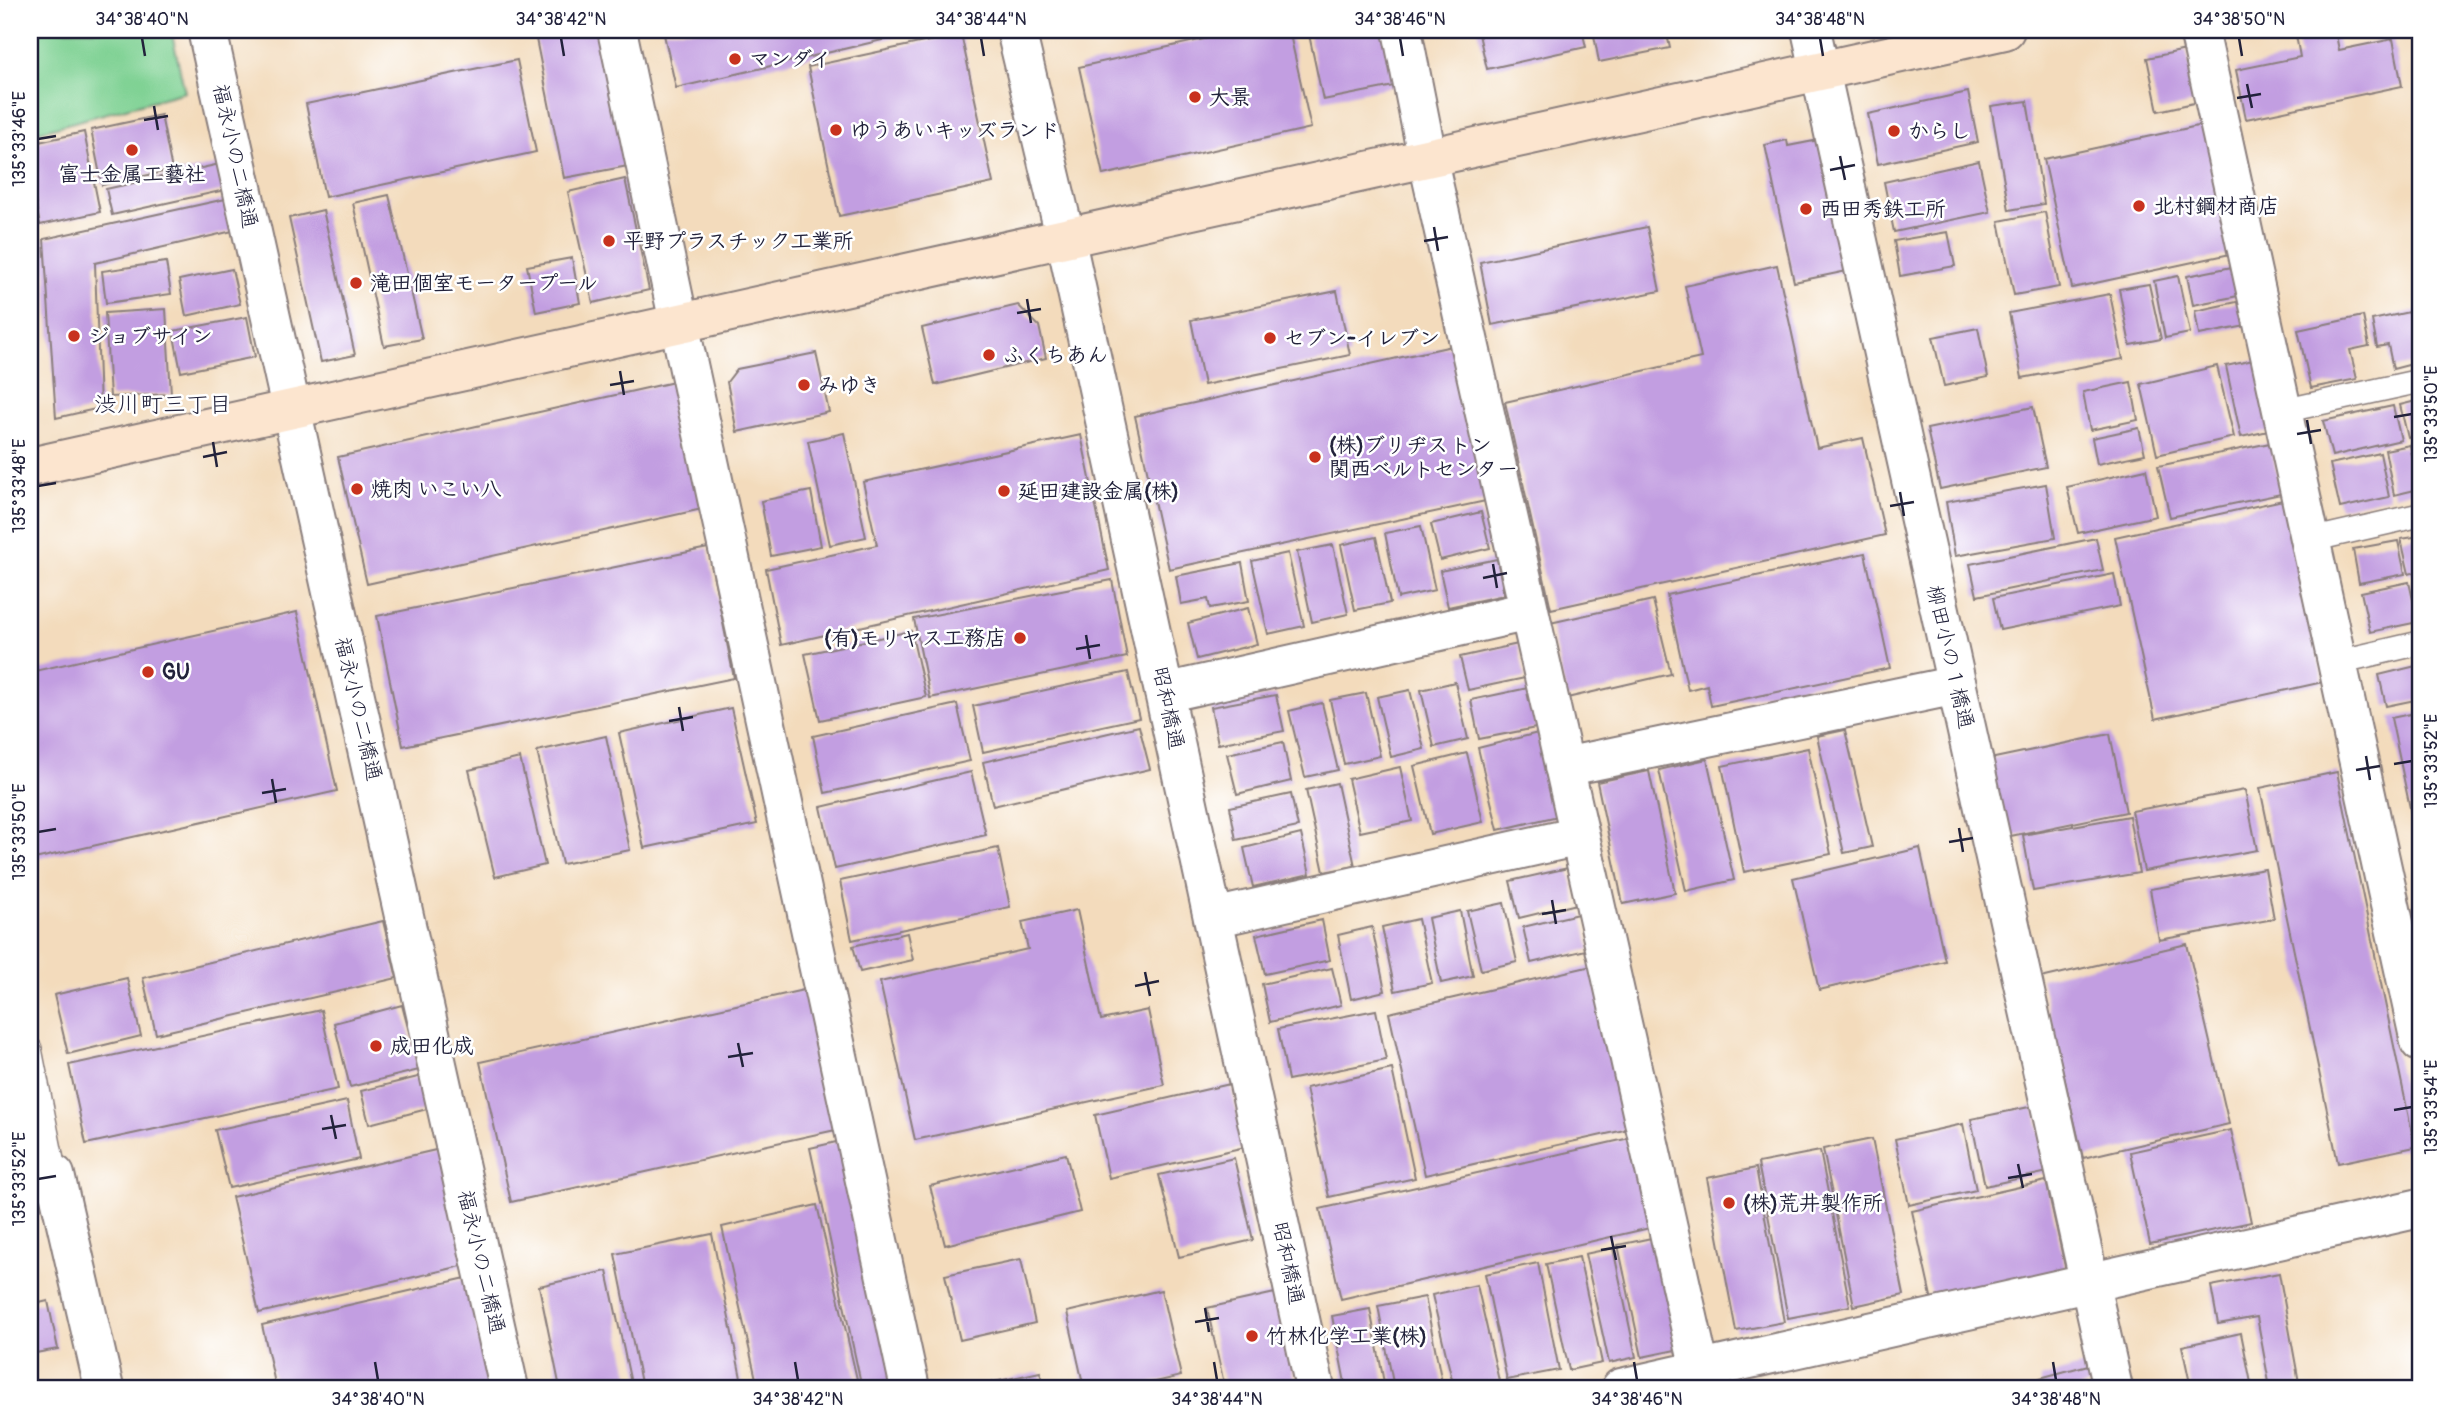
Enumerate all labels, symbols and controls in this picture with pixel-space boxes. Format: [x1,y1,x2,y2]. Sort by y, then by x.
text: 34°38'40"N [95,8,189,31]
text: 34°38'42"N [515,8,607,31]
text: 34°38'44"N [935,8,1027,31]
text: 34°38'46"N [1354,8,1446,31]
text: 34°38'48"N [1775,8,1865,31]
text: 34°38'50"N [2193,8,2285,31]
place label: マンダイ [749,46,831,73]
marker: マンダイ [727,51,743,67]
street label: 福永小の二橋通 [207,81,263,231]
place label: 大景 [1209,84,1251,111]
marker: 大景 [1187,89,1203,105]
text: 135°33'46"E [8,91,31,187]
place label: ゆうあいキッズランド [850,117,1060,144]
place label: からし [1908,118,1971,145]
marker: ゆうあいキッズランド [828,122,844,138]
marker: からし [1886,123,1902,139]
marker: 富士金属工藝社 [124,142,140,158]
place label: 富士金属工藝社 [59,161,206,188]
place label: 北村鋼材商店 [2153,193,2279,220]
place label: 西田秀鉄工所 [1820,196,1946,223]
marker: 北村鋼材商店 [2131,198,2147,214]
marker: 西田秀鉄工所 [1798,201,1814,217]
place label: 平野プラスチック工業所 [623,228,854,255]
marker: 平野プラスチック工業所 [601,233,617,249]
place label: 滝田個室モータープール [370,270,598,297]
marker: 滝田個室モータープール [348,275,364,291]
place label: ジョブサイン [88,323,213,350]
place label: セブン-イレブン [1284,325,1440,352]
marker: ジョブサイン [66,328,82,344]
marker: セブン-イレブン [1262,330,1278,346]
place label: ふくちあん [1003,342,1108,369]
marker: ふくちあん [981,347,997,363]
text: 135°33'50"E [2420,365,2443,463]
place label: みゆき [818,372,881,399]
marker: みゆき [796,377,812,393]
district label: 渋川町三丁目 [94,390,232,419]
place label: (株)ブリヂストン 関西ベルトセンター [1329,432,1518,483]
text: 135°33'48"E [8,439,31,533]
marker: (株)ブリヂストン 関西ベルトセンター [1307,449,1323,465]
place label: 焼肉 いこい八 [371,476,502,503]
place label: 延田建設金属(株) [1018,478,1179,505]
marker: 焼肉 いこい八 [349,481,365,497]
marker: 延田建設金属(株) [996,483,1012,499]
street label: 柳田小の１橋通 [1920,582,1980,732]
place label: (有)モリヤス工務店 [824,625,1006,652]
marker: (有)モリヤス工務店 [1012,630,1028,646]
street label: 福永小の二橋通 [328,634,388,784]
place label: GU [162,659,190,686]
marker: GU [140,664,156,680]
street label: 昭和橋通 [1146,664,1190,752]
text: 135°33'52"E [2420,714,2443,808]
text: 135°33'50"E [8,783,31,881]
place label: 成田化成 [390,1033,474,1060]
marker: 成田化成 [368,1038,384,1054]
text: 135°33'54"E [2420,1059,2443,1155]
text: 135°33'52"E [8,1132,31,1226]
street label: 福永小の二橋通 [451,1187,511,1337]
place label: (株)荒井製作所 [1743,1190,1883,1217]
marker: (株)荒井製作所 [1721,1195,1737,1211]
street label: 昭和橋通 [1266,1219,1310,1307]
place label: 竹林化学工業(株) [1266,1323,1427,1350]
marker: 竹林化学工業(株) [1244,1328,1260,1344]
text: 34°38'40"N [331,1388,425,1411]
text: 34°38'42"N [752,1388,844,1411]
text: 34°38'44"N [1171,1388,1263,1411]
text: 34°38'46"N [1591,1388,1683,1411]
text: 34°38'48"N [2011,1388,2101,1411]

